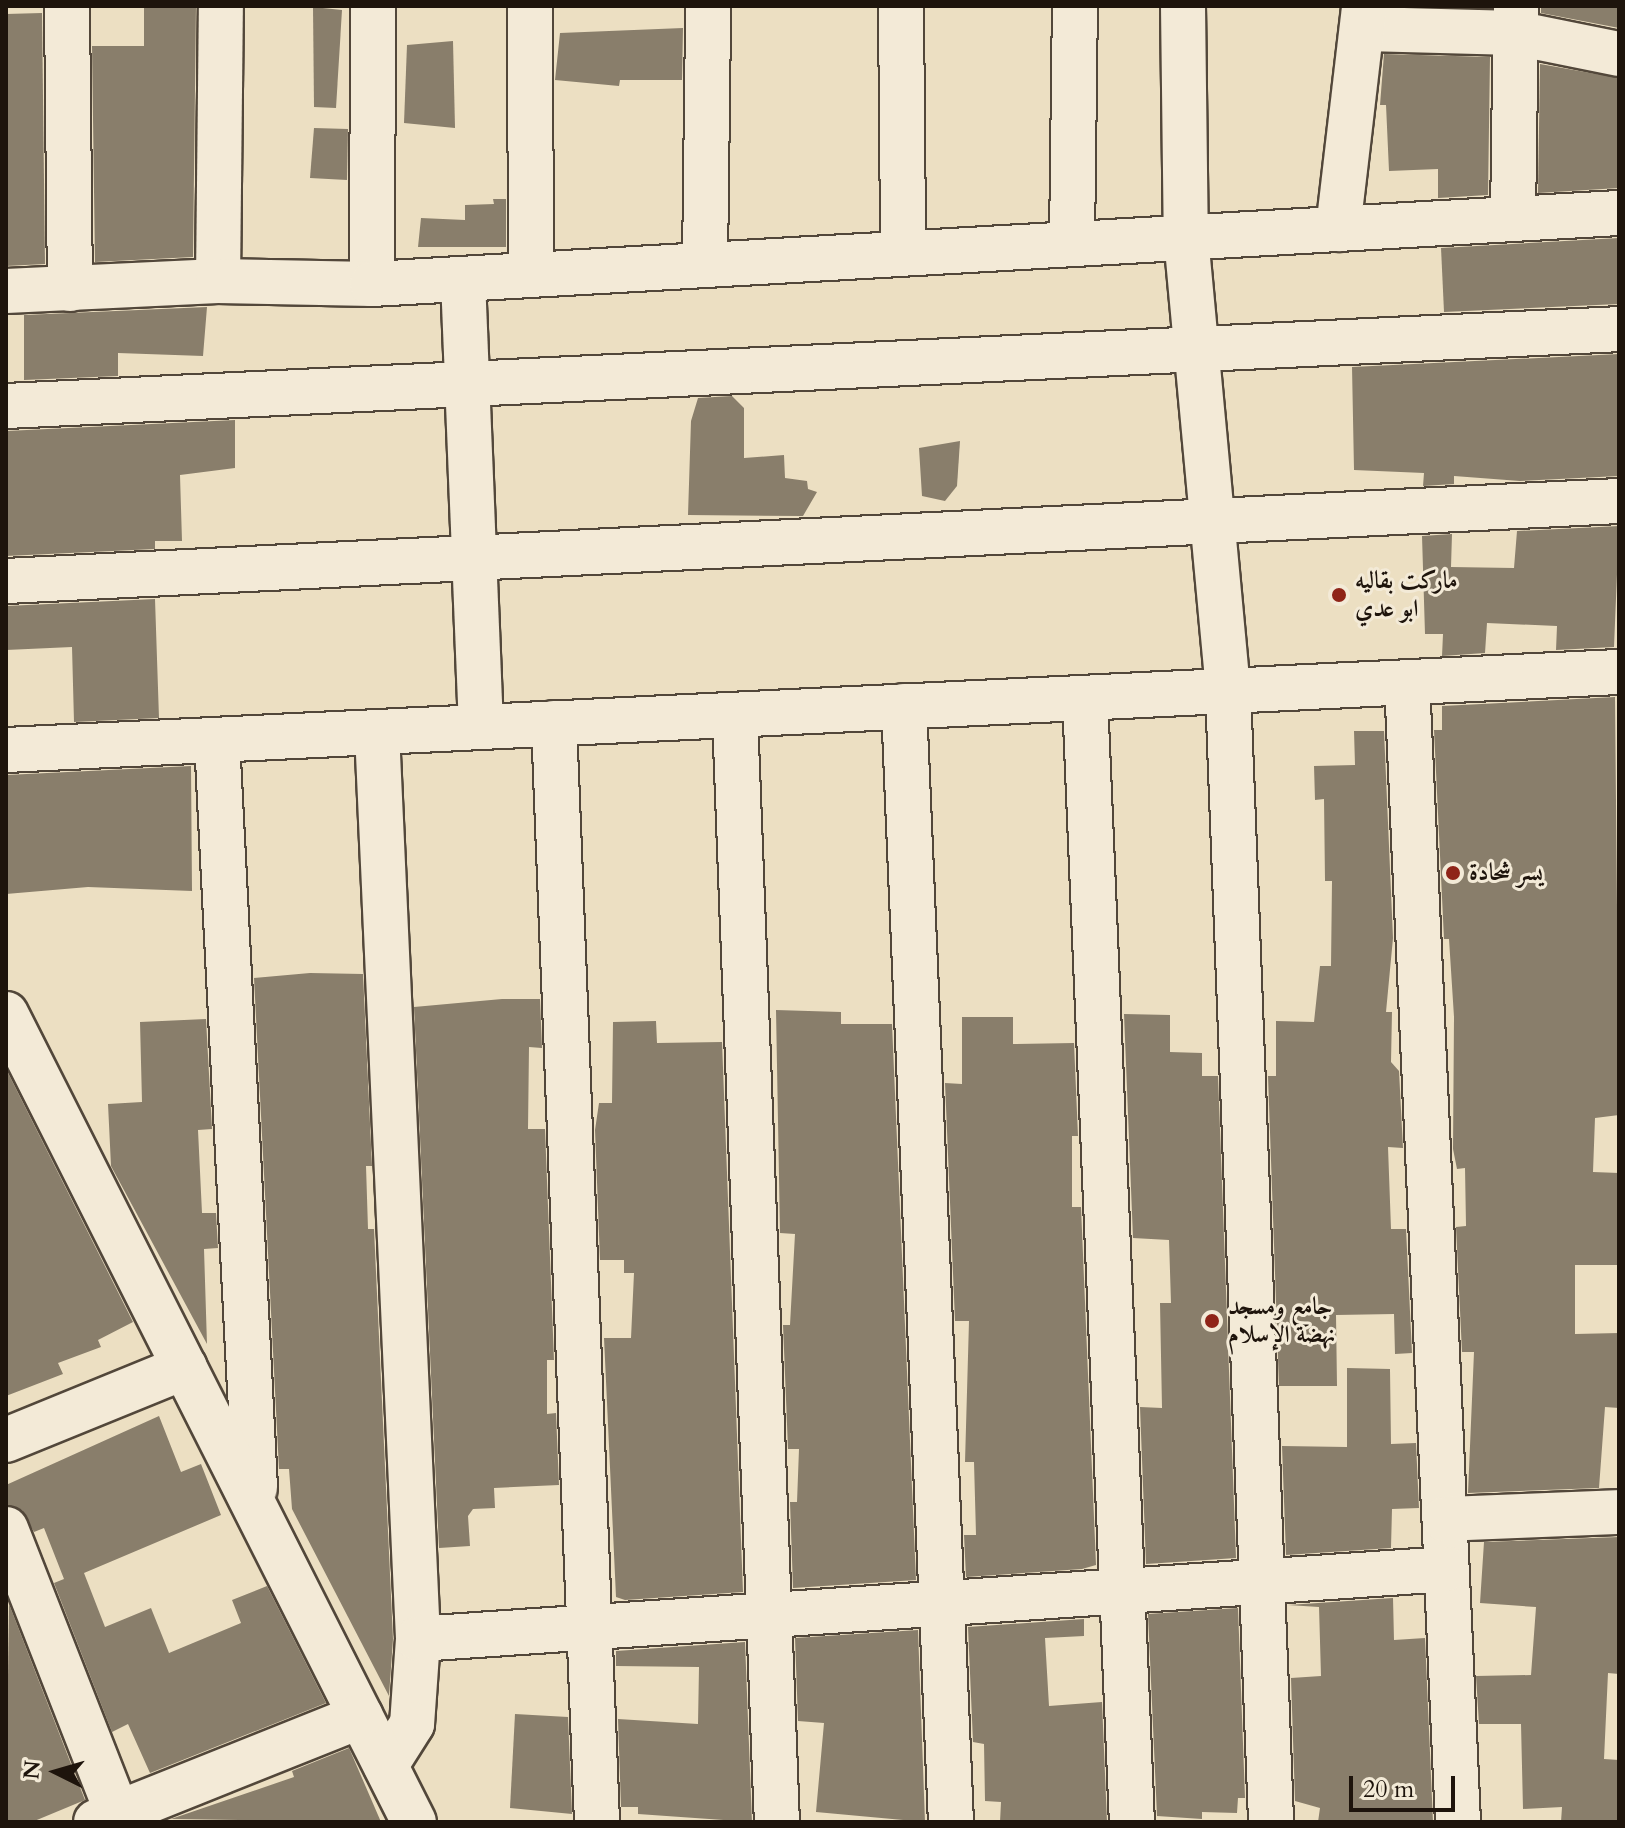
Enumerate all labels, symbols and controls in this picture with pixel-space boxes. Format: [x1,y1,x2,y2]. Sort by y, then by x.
place label: ماركت بقاليه ابو عدي [1355,567,1458,623]
marker: ماركت بقاليه ابو عدي [1330,586,1348,604]
place label: يسر شحادة [1469,859,1543,887]
marker: يسر شحادة [1444,864,1462,882]
place label: جامع ومسجد نهضة الإسلام [1228,1293,1335,1349]
marker: جامع ومسجد نهضة الإسلام [1203,1312,1221,1330]
north arrow [16,1732,96,1812]
text: N [16,1759,48,1781]
scale bar [1353,1760,1459,1810]
text: 20 m [1363,1773,1414,1806]

